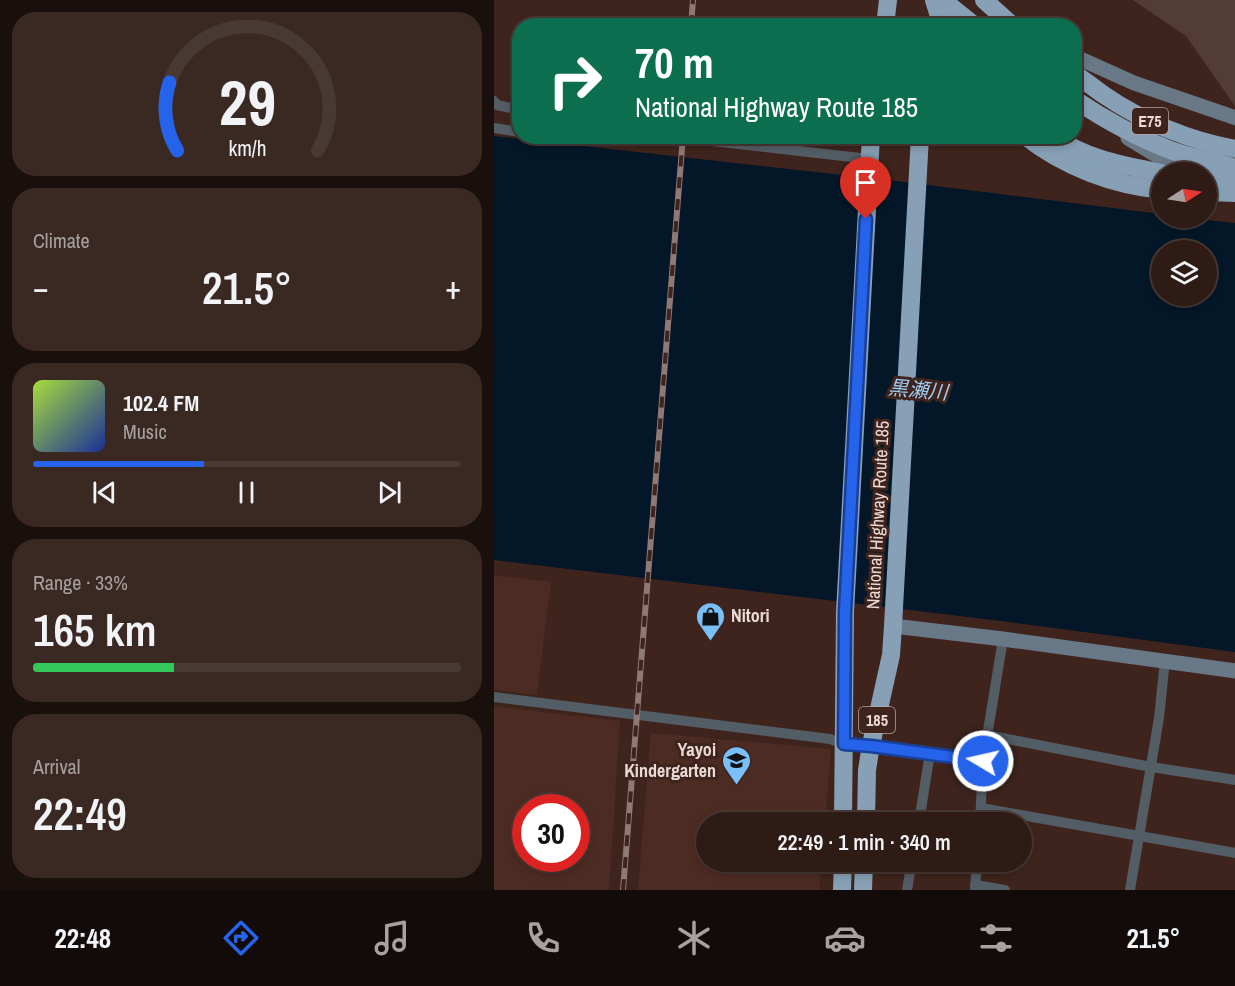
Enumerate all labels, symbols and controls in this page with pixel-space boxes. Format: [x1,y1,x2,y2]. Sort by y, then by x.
text: 70 m [635,35,714,91]
icon: right [536,42,614,120]
text: 29 [219,60,275,144]
text: National Highway Route 185 [635,89,918,125]
road number: E75 [1132,108,1168,134]
text: km/h [228,134,266,163]
pin [840,157,891,219]
north arrow [1151,162,1217,228]
map controls [1151,162,1217,306]
icon: arrive [849,166,882,199]
text: Climate [33,227,90,254]
button: layers [1151,240,1217,306]
text: 21.5° [202,257,292,318]
text: − [33,265,49,309]
text: + [445,265,461,309]
water label: 黒瀬川 [887,373,951,406]
text: 102.4 FM [123,388,199,418]
text: Music [123,418,167,445]
street label: National Highway Route 185 [860,420,895,610]
icon: previous [88,476,121,509]
icon: pause [230,476,263,509]
icon: next [373,476,406,509]
text: Range · 33% [33,569,128,596]
text: 165 km [33,599,157,660]
shop icon: Nitori [694,600,726,642]
place label: Nitori [731,603,770,628]
road number: 185 [859,707,895,733]
position arrow [951,729,1015,793]
place label: Yayoi Kindergarten [624,737,716,783]
school or university icon: Yayoi Kindergarten [721,744,753,786]
text: Arrival [33,753,80,780]
text: 22:49 [33,783,127,844]
speed limit sign: 30 [512,794,590,872]
text: 22:49 · 1 min · 340 m [777,827,951,857]
icon: directions [220,917,262,959]
icon: music [371,917,413,959]
icon: phone [522,917,564,959]
icon: climate [673,917,715,959]
icon: car [824,917,866,959]
icon: filters [975,917,1017,959]
text: 22:48 [55,920,111,956]
text: 21.5° [1126,920,1180,956]

